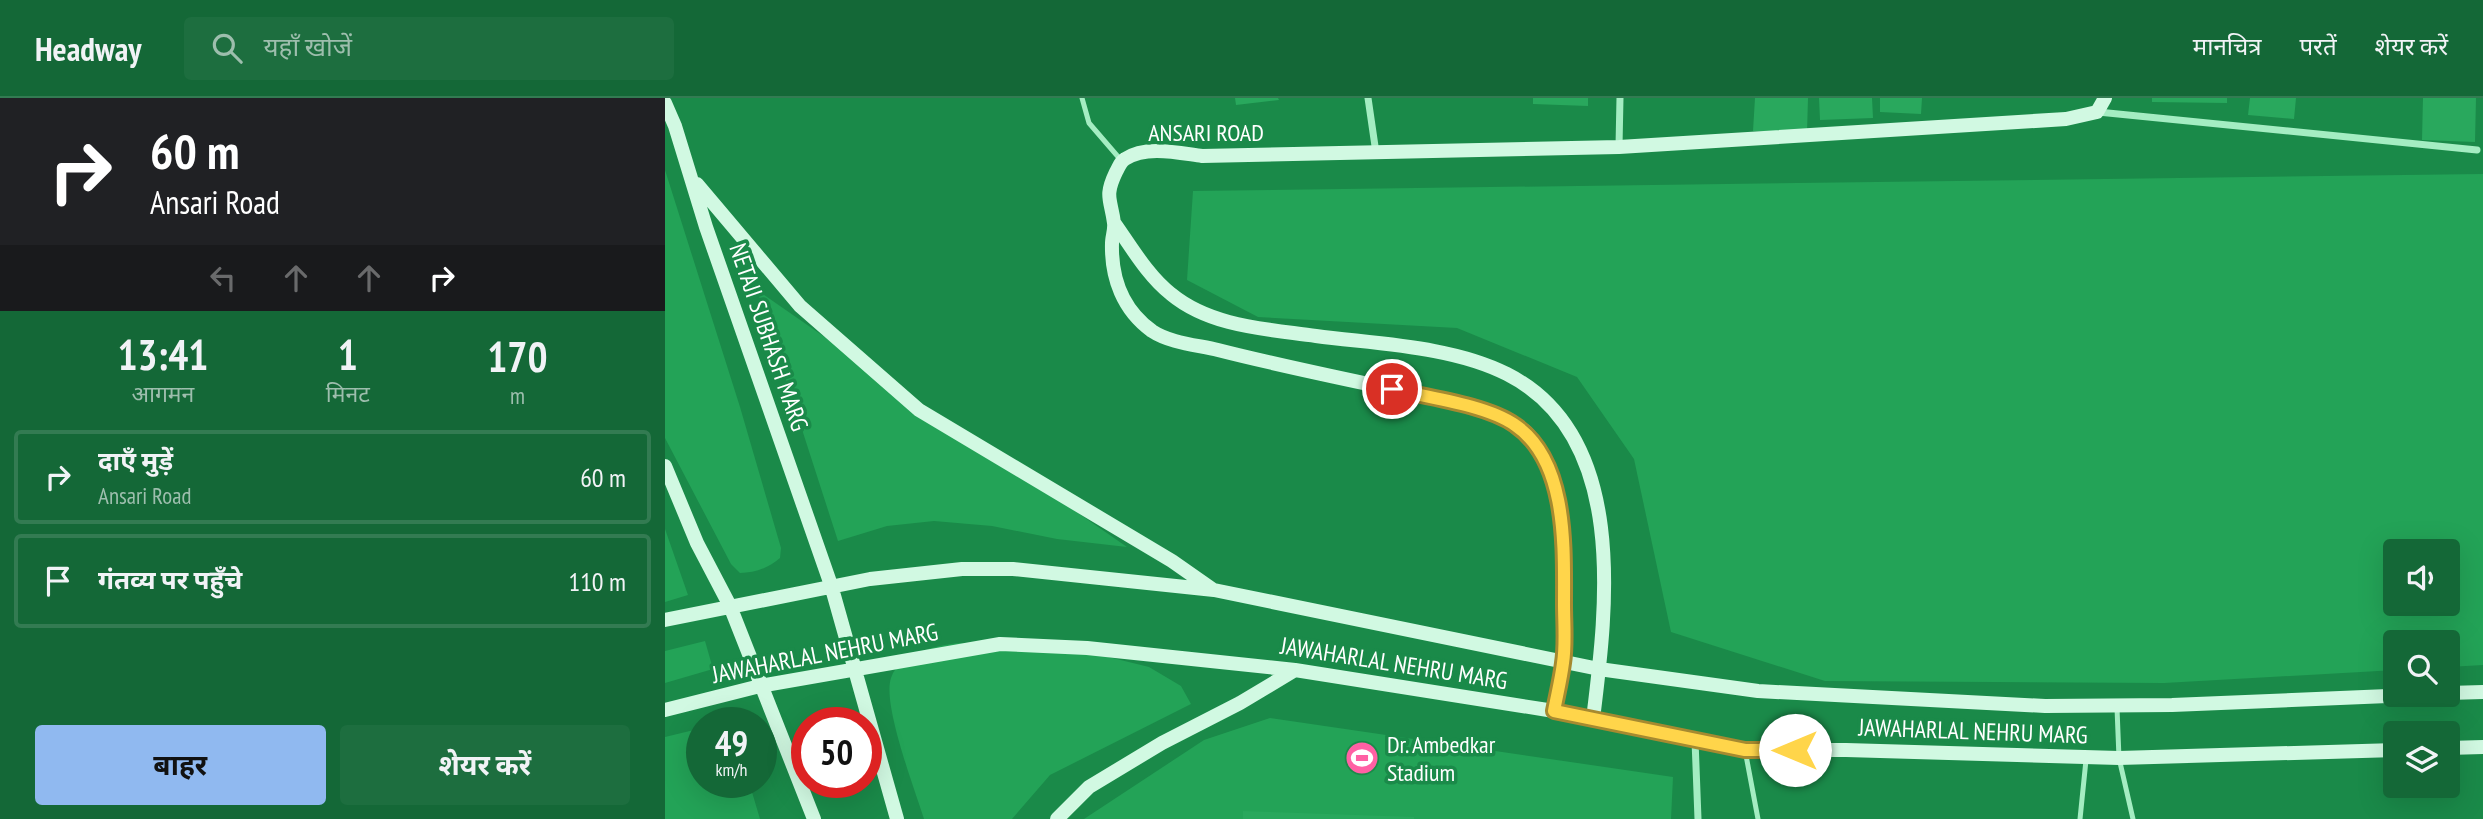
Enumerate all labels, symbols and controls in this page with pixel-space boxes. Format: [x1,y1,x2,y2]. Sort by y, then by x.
search box [184,17,674,80]
text: Headway [35,27,142,70]
icon: search [208,29,246,67]
text: यहाँ खोजें [264,30,352,63]
text: मानचित्र [2193,31,2261,62]
text: परतें [2299,31,2337,62]
text: शेयर करें [2375,31,2448,62]
street label: ANSARI ROAD [1148,117,1264,148]
text: 60 m [150,119,239,183]
icon: right [35,126,126,217]
text: Ansari Road [150,181,280,223]
street label: NETAJI SUBHASH MARG [722,239,816,435]
icon: left [204,259,242,297]
icon: ahead [277,259,315,297]
icon: ahead [350,259,388,297]
icon: right [423,259,461,297]
text: 13:41 [117,327,208,382]
text: 1 [338,327,358,382]
text: 170 [487,329,548,384]
pin [1362,359,1422,419]
icon: arrive [1373,370,1411,408]
text: आगमन [131,379,194,408]
text: मिनट [326,379,370,408]
text: m [510,381,525,410]
text: दाएँ मुड़ें [98,444,173,477]
icon: right [39,458,77,496]
text: 60 m [580,461,626,494]
text: Ansari Road [98,481,191,510]
map controls [2383,539,2460,798]
button: sound [2383,539,2460,616]
icon: arrive [39,562,77,600]
text: गंतव्य पर पहुँचे [98,563,242,596]
text: 110 m [568,565,626,598]
street label: JAWAHARLAL NEHRU MARG [709,616,940,690]
street label: JAWAHARLAL NEHRU MARG [1277,630,1510,696]
button: search [2383,630,2460,707]
speed limit sign: 50 [791,707,882,798]
street label: JAWAHARLAL NEHRU MARG [1857,711,2088,750]
position arrow [1758,713,1832,787]
text: 49 [715,720,748,766]
button: layers [2383,721,2460,798]
button: बाहर [35,725,326,805]
button: शेयर करें [340,725,630,805]
place label: Dr. Ambedkar Stadium [1387,729,1496,788]
sports icon: Dr. Ambedkar Stadium [1343,739,1381,777]
text: km/h [716,758,747,781]

